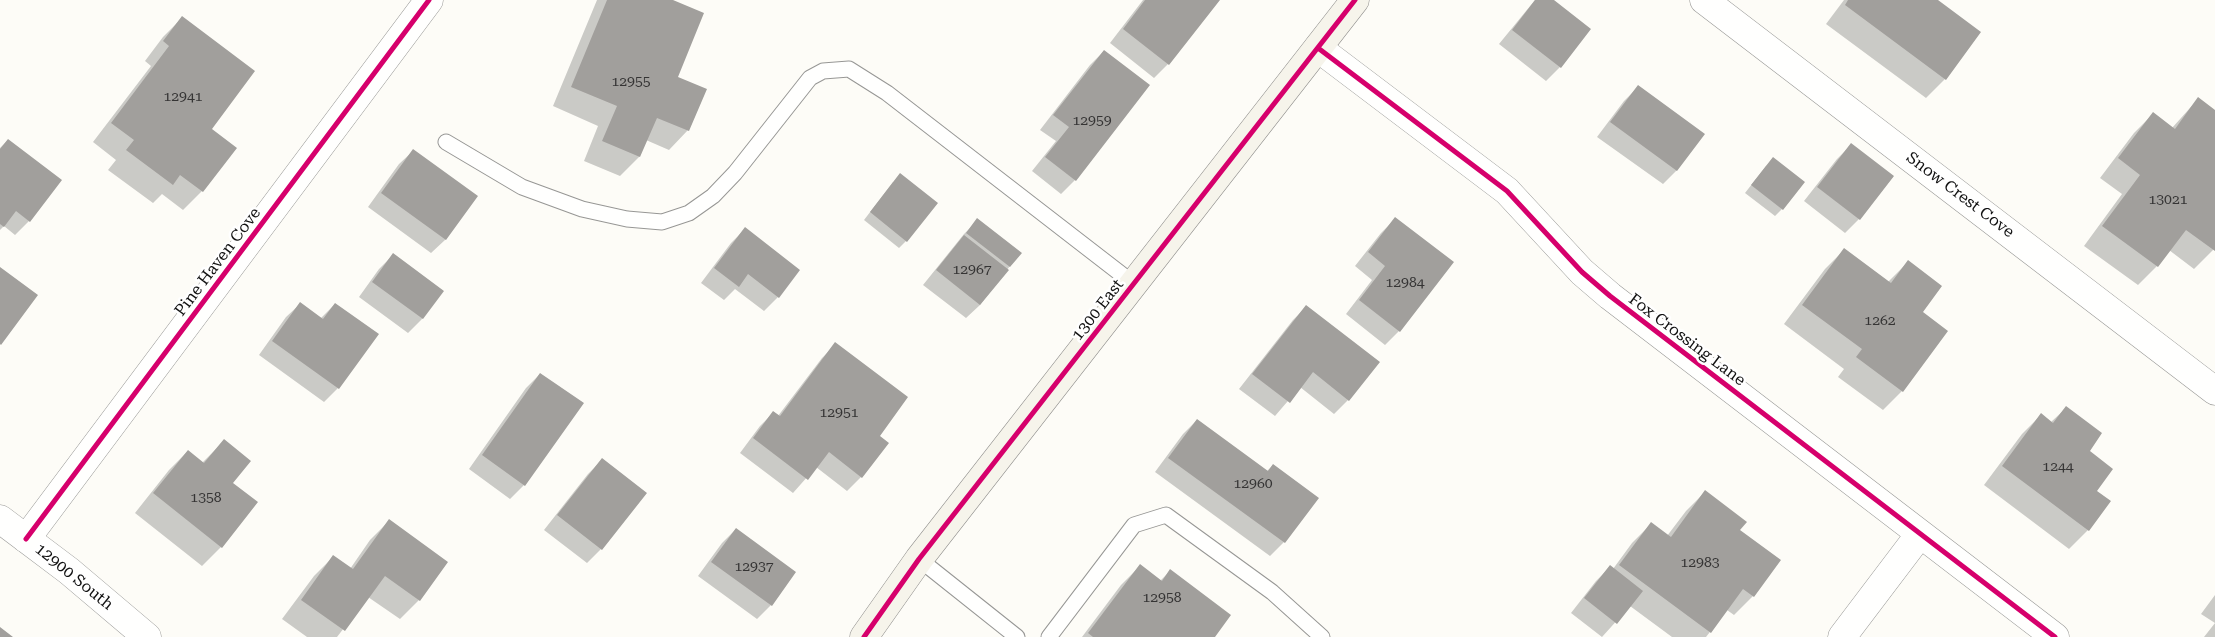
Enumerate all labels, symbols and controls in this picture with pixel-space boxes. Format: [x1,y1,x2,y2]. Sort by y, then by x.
house number: 12955 [611,74,651,90]
house number: 12941 [163,89,203,105]
house number: 12959 [1072,113,1112,129]
street label: Snow Crest Cove [1902,148,2018,242]
house number: 13021 [2148,192,2188,208]
street label: Pine Haven Cove [171,204,265,320]
house number: 12967 [952,262,992,278]
house number: 12984 [1385,275,1425,291]
street label: 1300 East [1068,276,1128,344]
street label: Fox Crossing Lane [1625,290,1749,390]
house number: 1262 [1864,313,1896,329]
house number: 12951 [819,405,859,421]
house number: 1244 [2042,459,2074,475]
house number: 12960 [1233,476,1273,492]
house number: 1358 [190,490,222,506]
street label: 12900 South [31,540,117,614]
house number: 12983 [1680,555,1720,571]
house number: 12937 [734,559,774,575]
house number: 12958 [1142,590,1182,606]

